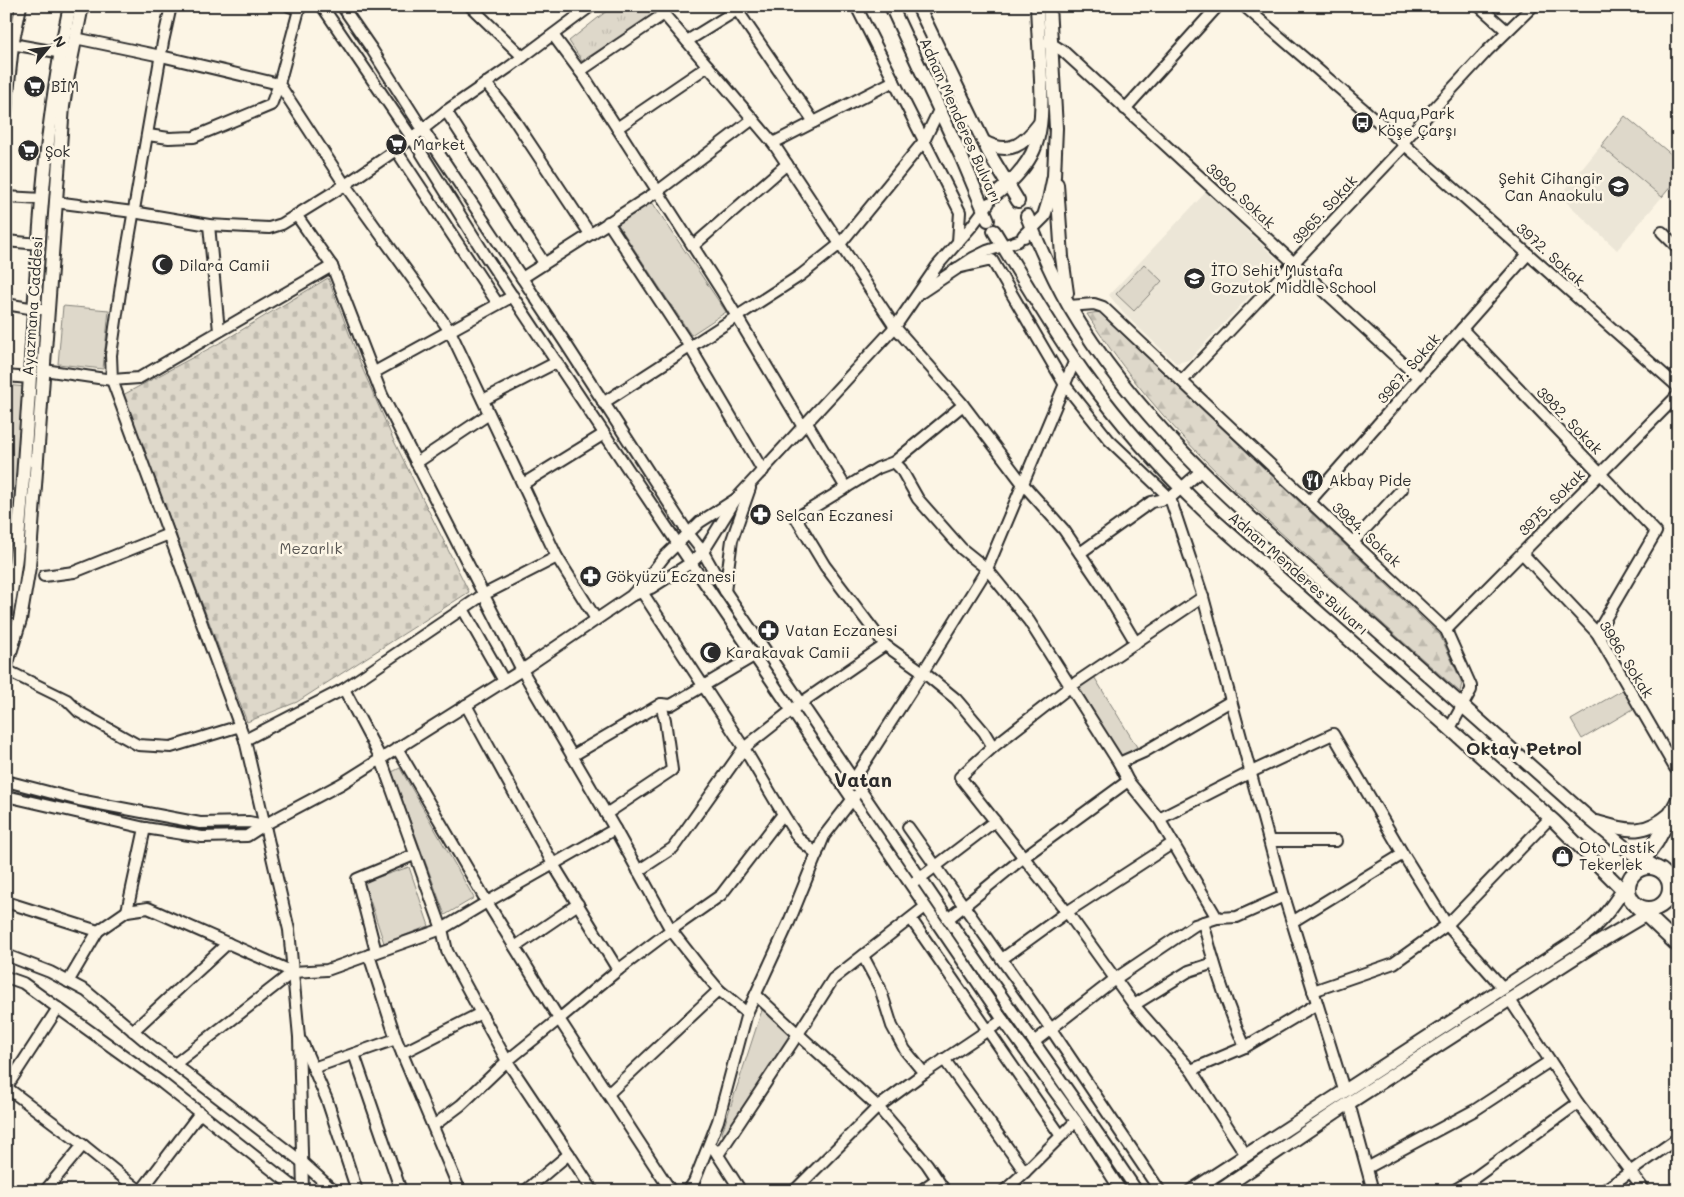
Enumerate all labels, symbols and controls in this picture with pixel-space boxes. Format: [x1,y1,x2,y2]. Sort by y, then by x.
north arrow [22,22,72,72]
text: N [49,32,71,51]
street label: Adnan Menderes Bulvarı [916,34,1006,206]
supermarket icon: BİM [23,74,47,98]
place label: BİM [51,76,79,96]
place label: Aqua Park Köşe Çarşı [1378,103,1457,140]
bus stop icon: Aqua Park Köşe Çarşı [1350,110,1374,134]
supermarket icon: Market [385,132,409,156]
place label: Market [413,134,466,154]
supermarket icon: Şok [17,139,41,163]
place label: Şok [45,141,70,161]
street label: 3980. Sokak [1202,158,1280,232]
place label: Şehit Cihangir Can Anaokulu [1499,168,1603,205]
street label: 3965. Sokak [1287,170,1361,248]
school or university icon: Şehit Cihangir Can Anaokulu [1607,175,1631,199]
street label: 3972. Sokak [1512,218,1590,290]
street label: Ayazmana Caddesi [17,236,47,376]
mosque icon: Dilara Camii [151,253,175,277]
place label: Dilara Camii [179,255,270,275]
place label: İTO Sehit Mustafa Gozutok Middle School [1211,260,1377,297]
school or university icon: İTO Sehit Mustafa Gozutok Middle School [1183,267,1207,291]
street label: 3967. Sokak [1372,329,1444,407]
street label: 3982. Sokak [1533,382,1607,458]
street label: 3975. Sokak [1513,464,1589,540]
restaurant icon: Akbay Pide [1301,468,1325,492]
place label: Akbay Pide [1329,470,1411,490]
street label: 3984. Sokak [1328,497,1406,571]
pharmacy icon: Selcan Eczanesi [748,503,772,527]
place label: Selcan Eczanesi [776,505,893,525]
street label: Adnan Menderes Bulvarı [1225,507,1373,639]
park label: Mezarlık [280,538,342,558]
pharmacy icon: Gökyüzü Eczanesi [578,564,602,588]
place label: Gökyüzü Eczanesi [606,566,736,586]
street label: 3986. Sokak [1595,617,1659,701]
pharmacy icon: Vatan Eczanesi [757,618,781,642]
place label: Vatan Eczanesi [785,620,898,640]
mosque icon: Karakavak Camii [698,640,722,664]
place label: Karakavak Camii [726,642,850,662]
district label: Oktay Petrol [1466,736,1582,760]
district label: Vatan [834,766,892,792]
place label: Oto Lastik Tekerlek [1579,837,1655,874]
shop icon: Oto Lastik Tekerlek [1551,844,1575,868]

